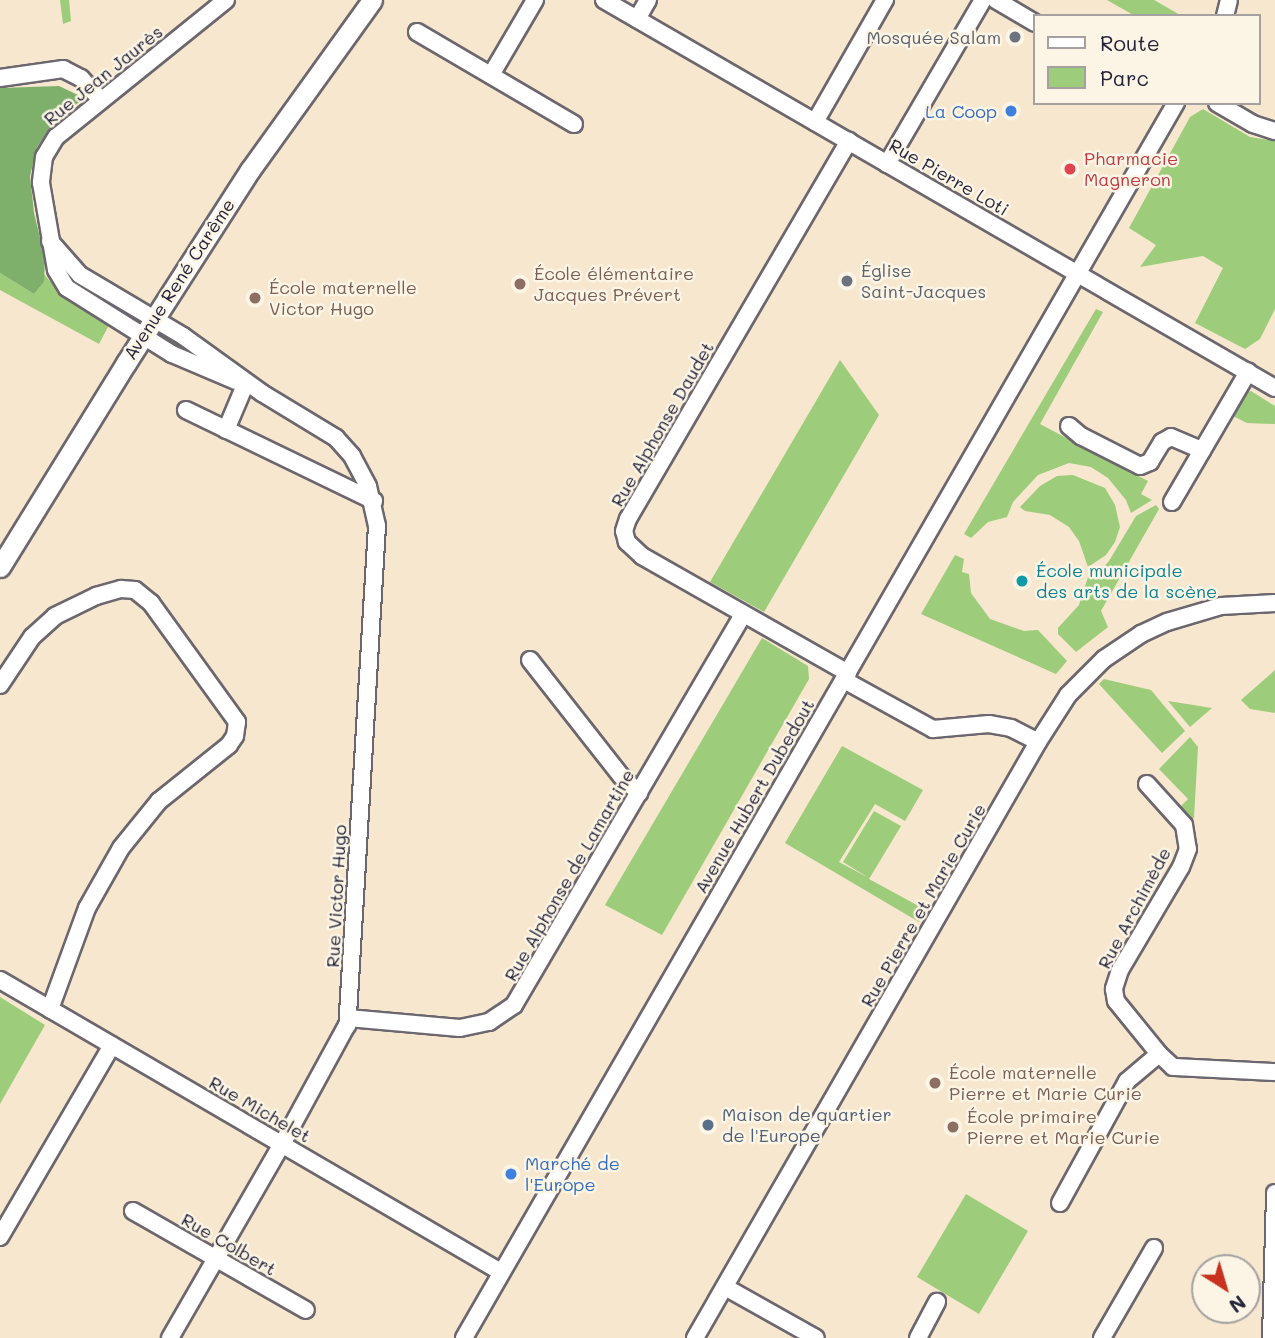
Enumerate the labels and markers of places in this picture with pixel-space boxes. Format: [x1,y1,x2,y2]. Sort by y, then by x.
place label: Mosquée Salam [866,26,1001,48]
marker: Mosquée Salam [1007,29,1023,45]
place label: La Coop [925,100,997,122]
marker: La Coop [1003,103,1019,119]
place label: Pharmacie Magneron [1084,148,1178,190]
marker: Pharmacie Magneron [1062,161,1078,177]
place label: Église Saint-Jacques [861,260,986,302]
place label: École élémentaire Jacques Prévert [534,263,694,306]
marker: Église Saint-Jacques [839,273,855,289]
marker: École élémentaire Jacques Prévert [512,276,528,292]
place label: École maternelle Victor Hugo [269,277,417,320]
marker: École maternelle Victor Hugo [247,290,263,306]
place label: École municipale des arts de la scène [1036,560,1217,602]
marker: École municipale des arts de la scène [1014,573,1030,589]
place label: École maternelle Pierre et Marie Curie [949,1062,1142,1104]
marker: École maternelle Pierre et Marie Curie [927,1075,943,1091]
place label: Maison de quartier de l'Europe [722,1104,892,1146]
place label: École primaire Pierre et Marie Curie [967,1106,1160,1148]
marker: Maison de quartier de l'Europe [700,1117,716,1133]
marker: École primaire Pierre et Marie Curie [945,1119,961,1135]
place label: Marché de l'Europe [525,1153,620,1196]
marker: Marché de l'Europe [503,1166,519,1182]

